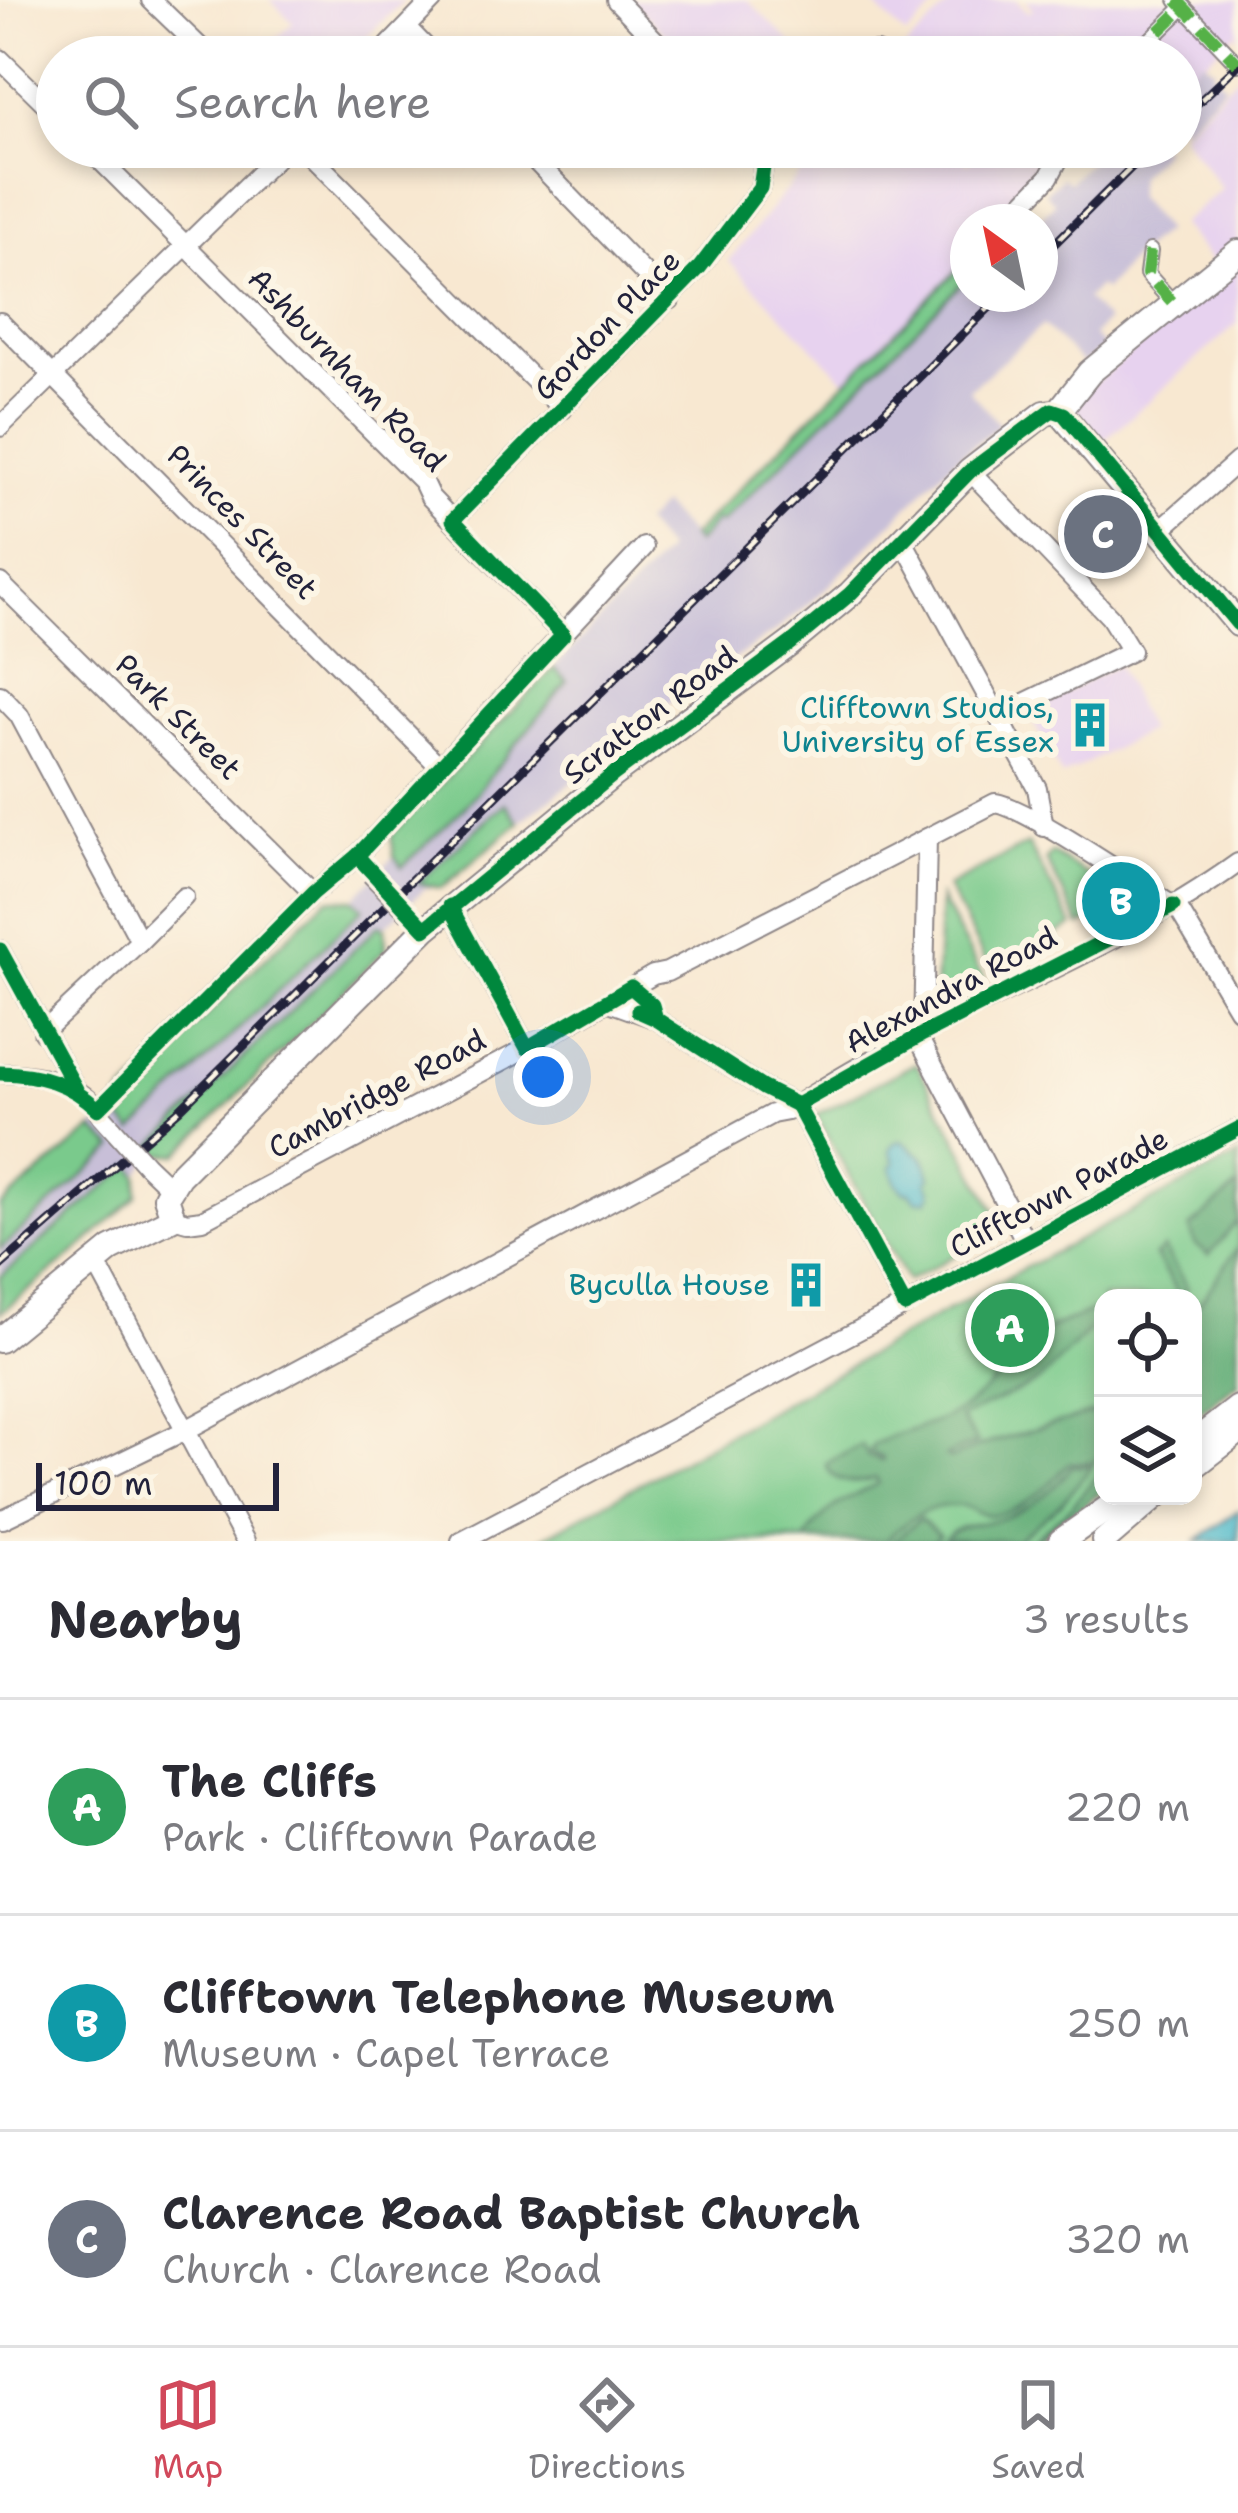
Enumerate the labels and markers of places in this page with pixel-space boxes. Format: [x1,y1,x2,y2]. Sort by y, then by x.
pin: C [1064,489,1142,579]
place label: Clifftown Studios, University of Essex [782,687,1054,762]
building icon: Clifftown Studios, University of Essex [1065,700,1115,750]
pin: B [1082,856,1160,946]
building icon: Byculla House [781,1260,831,1310]
place label: Byculla House [569,1264,770,1305]
pin: A [971,1283,1049,1373]

